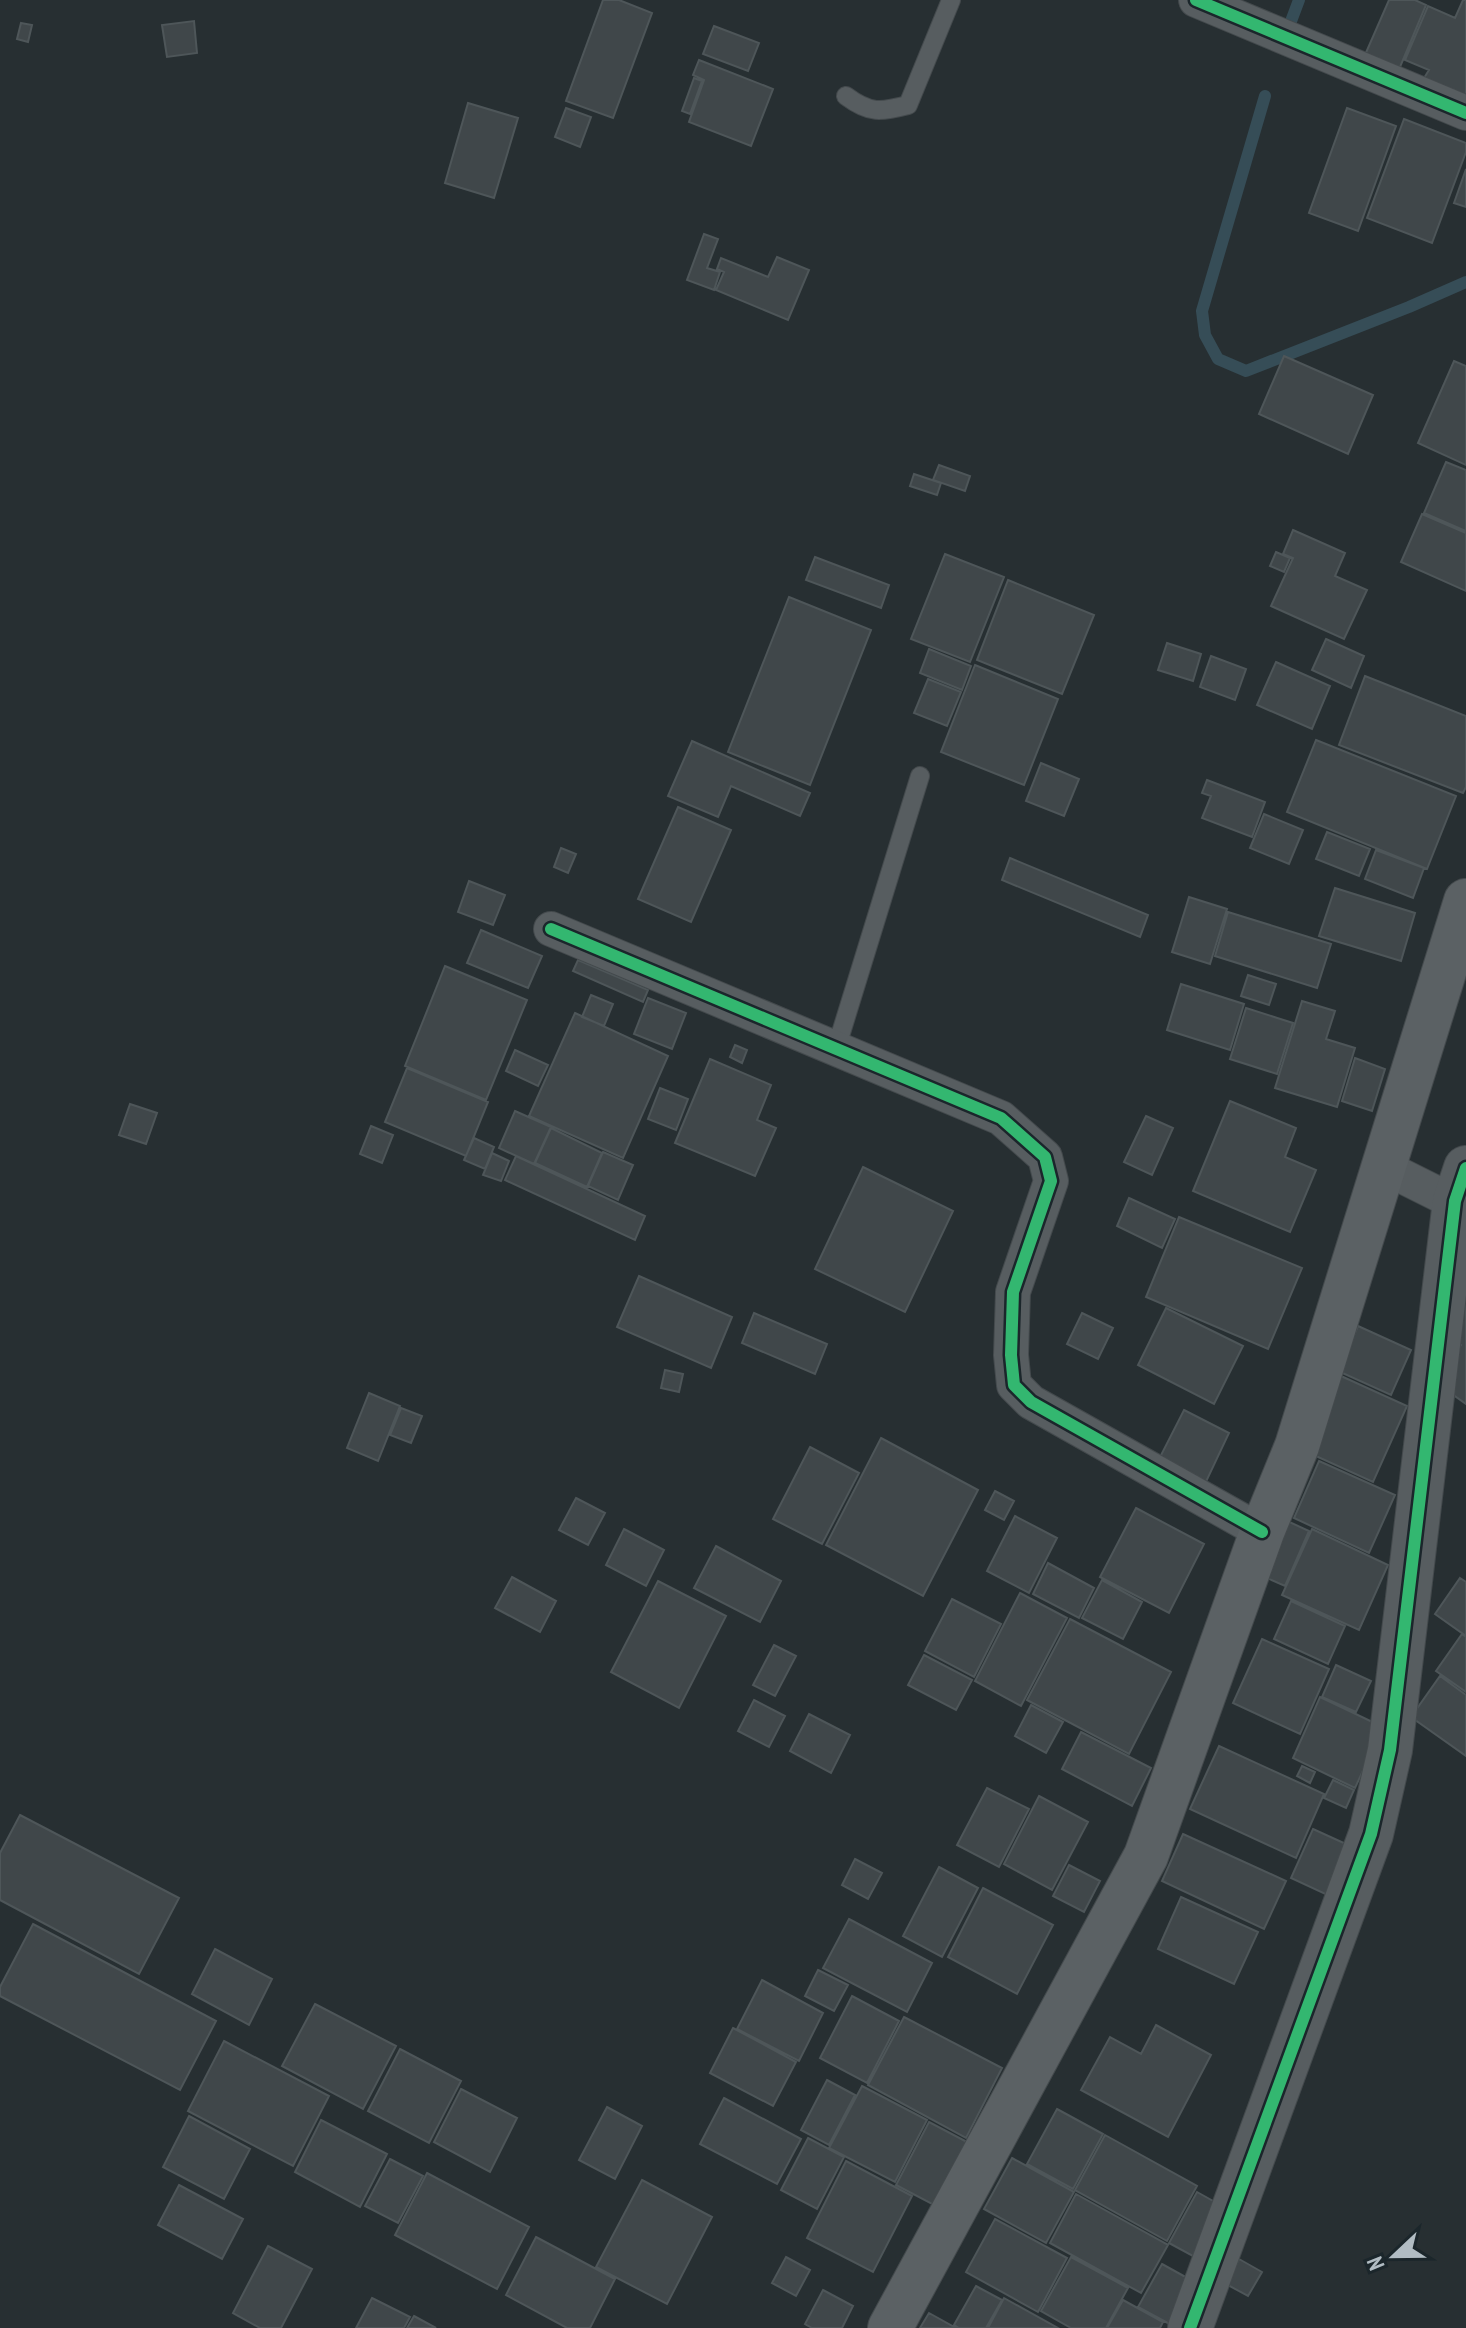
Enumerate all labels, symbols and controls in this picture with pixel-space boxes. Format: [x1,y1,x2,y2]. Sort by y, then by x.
north arrow [1354,2216,1434,2296]
text: N [1360,2253,1391,2274]

